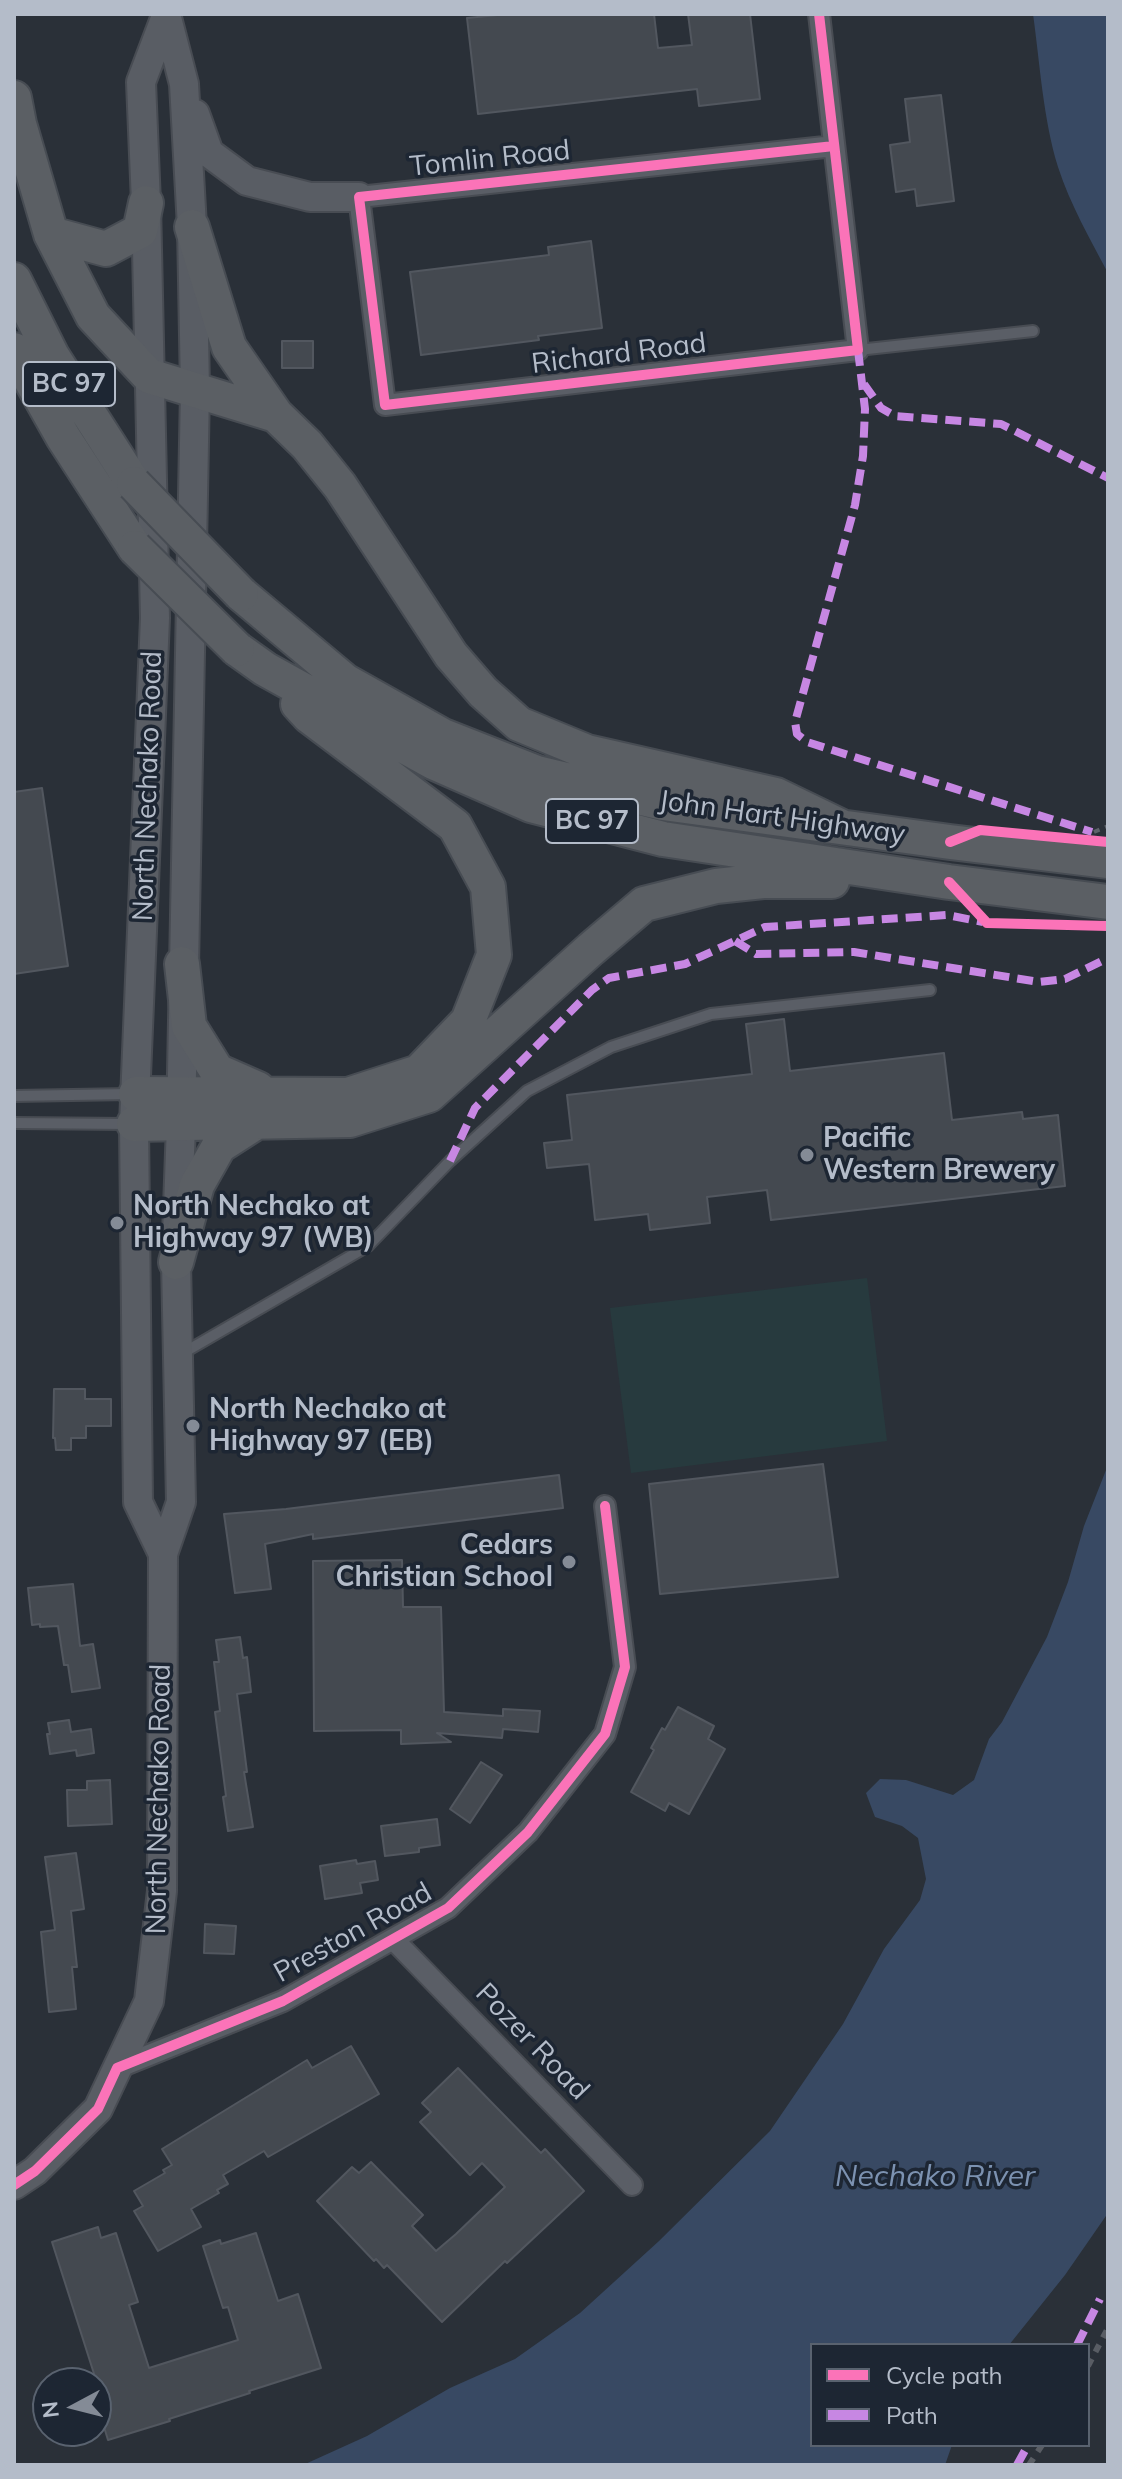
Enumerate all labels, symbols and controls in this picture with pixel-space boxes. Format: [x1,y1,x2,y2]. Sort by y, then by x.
street label: Tomlin Road [408,134,572,184]
street label: Richard Road [530,327,708,381]
road number: BC 97 [23,362,115,406]
street label: North Nechako Road [126,650,170,922]
street label: John Hart Highway [657,784,907,852]
road number: BC 97 [546,799,638,843]
place label: Pacific Western Brewery [823,1122,1055,1188]
marker: Pacific Western Brewery [798,1146,816,1164]
place label: North Nechako at Highway 97 (WB) [133,1190,373,1256]
marker: North Nechako at Highway 97 (WB) [108,1214,126,1232]
place label: North Nechako at Highway 97 (EB) [209,1393,446,1459]
marker: North Nechako at Highway 97 (EB) [184,1417,202,1435]
place label: Cedars Christian School [335,1529,553,1595]
marker: Cedars Christian School [560,1553,578,1571]
street label: North Nechako Road [140,1663,178,1935]
street label: Preston Road [268,1876,438,1990]
street label: Pozer Road [468,1977,596,2107]
water label: Nechako River [835,2159,1035,2195]
legend [810,2343,1090,2447]
text: Cycle path [886,2360,1003,2390]
north arrow [32,2367,112,2447]
text: N [35,2400,65,2420]
text: Path [886,2400,938,2430]

